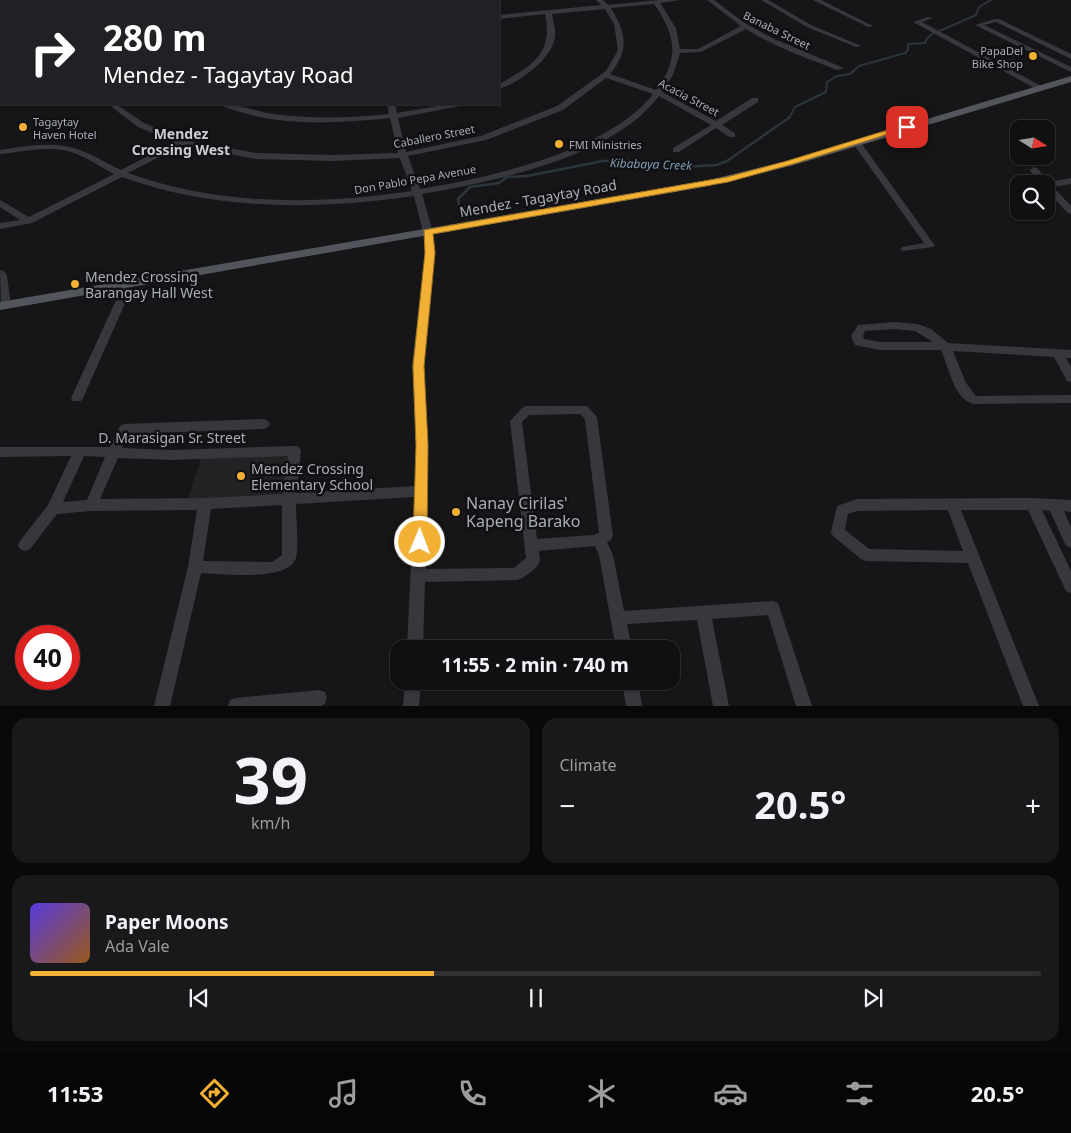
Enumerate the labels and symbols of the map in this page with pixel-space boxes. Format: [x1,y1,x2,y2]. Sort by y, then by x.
street label: Banaba Street [741,7,813,53]
place label: PapaDel Bike Shop [972,43,1023,71]
marker: PapaDel Bike Shop [1027,50,1039,62]
street label: Acacia Street [656,75,722,119]
pin [886,106,928,148]
place label: Tagaytay Haven Hotel [33,114,97,142]
north arrow [1010,120,1055,165]
marker: Tagaytay Haven Hotel [17,121,29,133]
street label: Caballero Street [392,121,476,151]
district label: Mendez Crossing West [132,124,230,159]
place label: FMI Ministries [569,137,642,152]
marker: FMI Ministries [553,138,565,150]
water label: Kibabaya Creek [610,154,694,174]
street label: Don Pablo Pepa Avenue [353,161,477,197]
street label: Mendez - Tagaytay Road [458,175,618,221]
place label: Mendez Crossing Barangay Hall West [85,267,213,302]
marker: Mendez Crossing Barangay Hall West [69,278,81,290]
street label: D. Marasigan Sr. Street [98,428,246,447]
place label: Mendez Crossing Elementary School [251,459,373,494]
marker: Mendez Crossing Elementary School [235,470,247,482]
place label: Nanay Cirilas' Kapeng Barako [466,492,581,532]
marker: Nanay Cirilas' Kapeng Barako [450,506,462,518]
position arrow [393,515,445,567]
speed limit sign: 40 [15,625,80,690]

